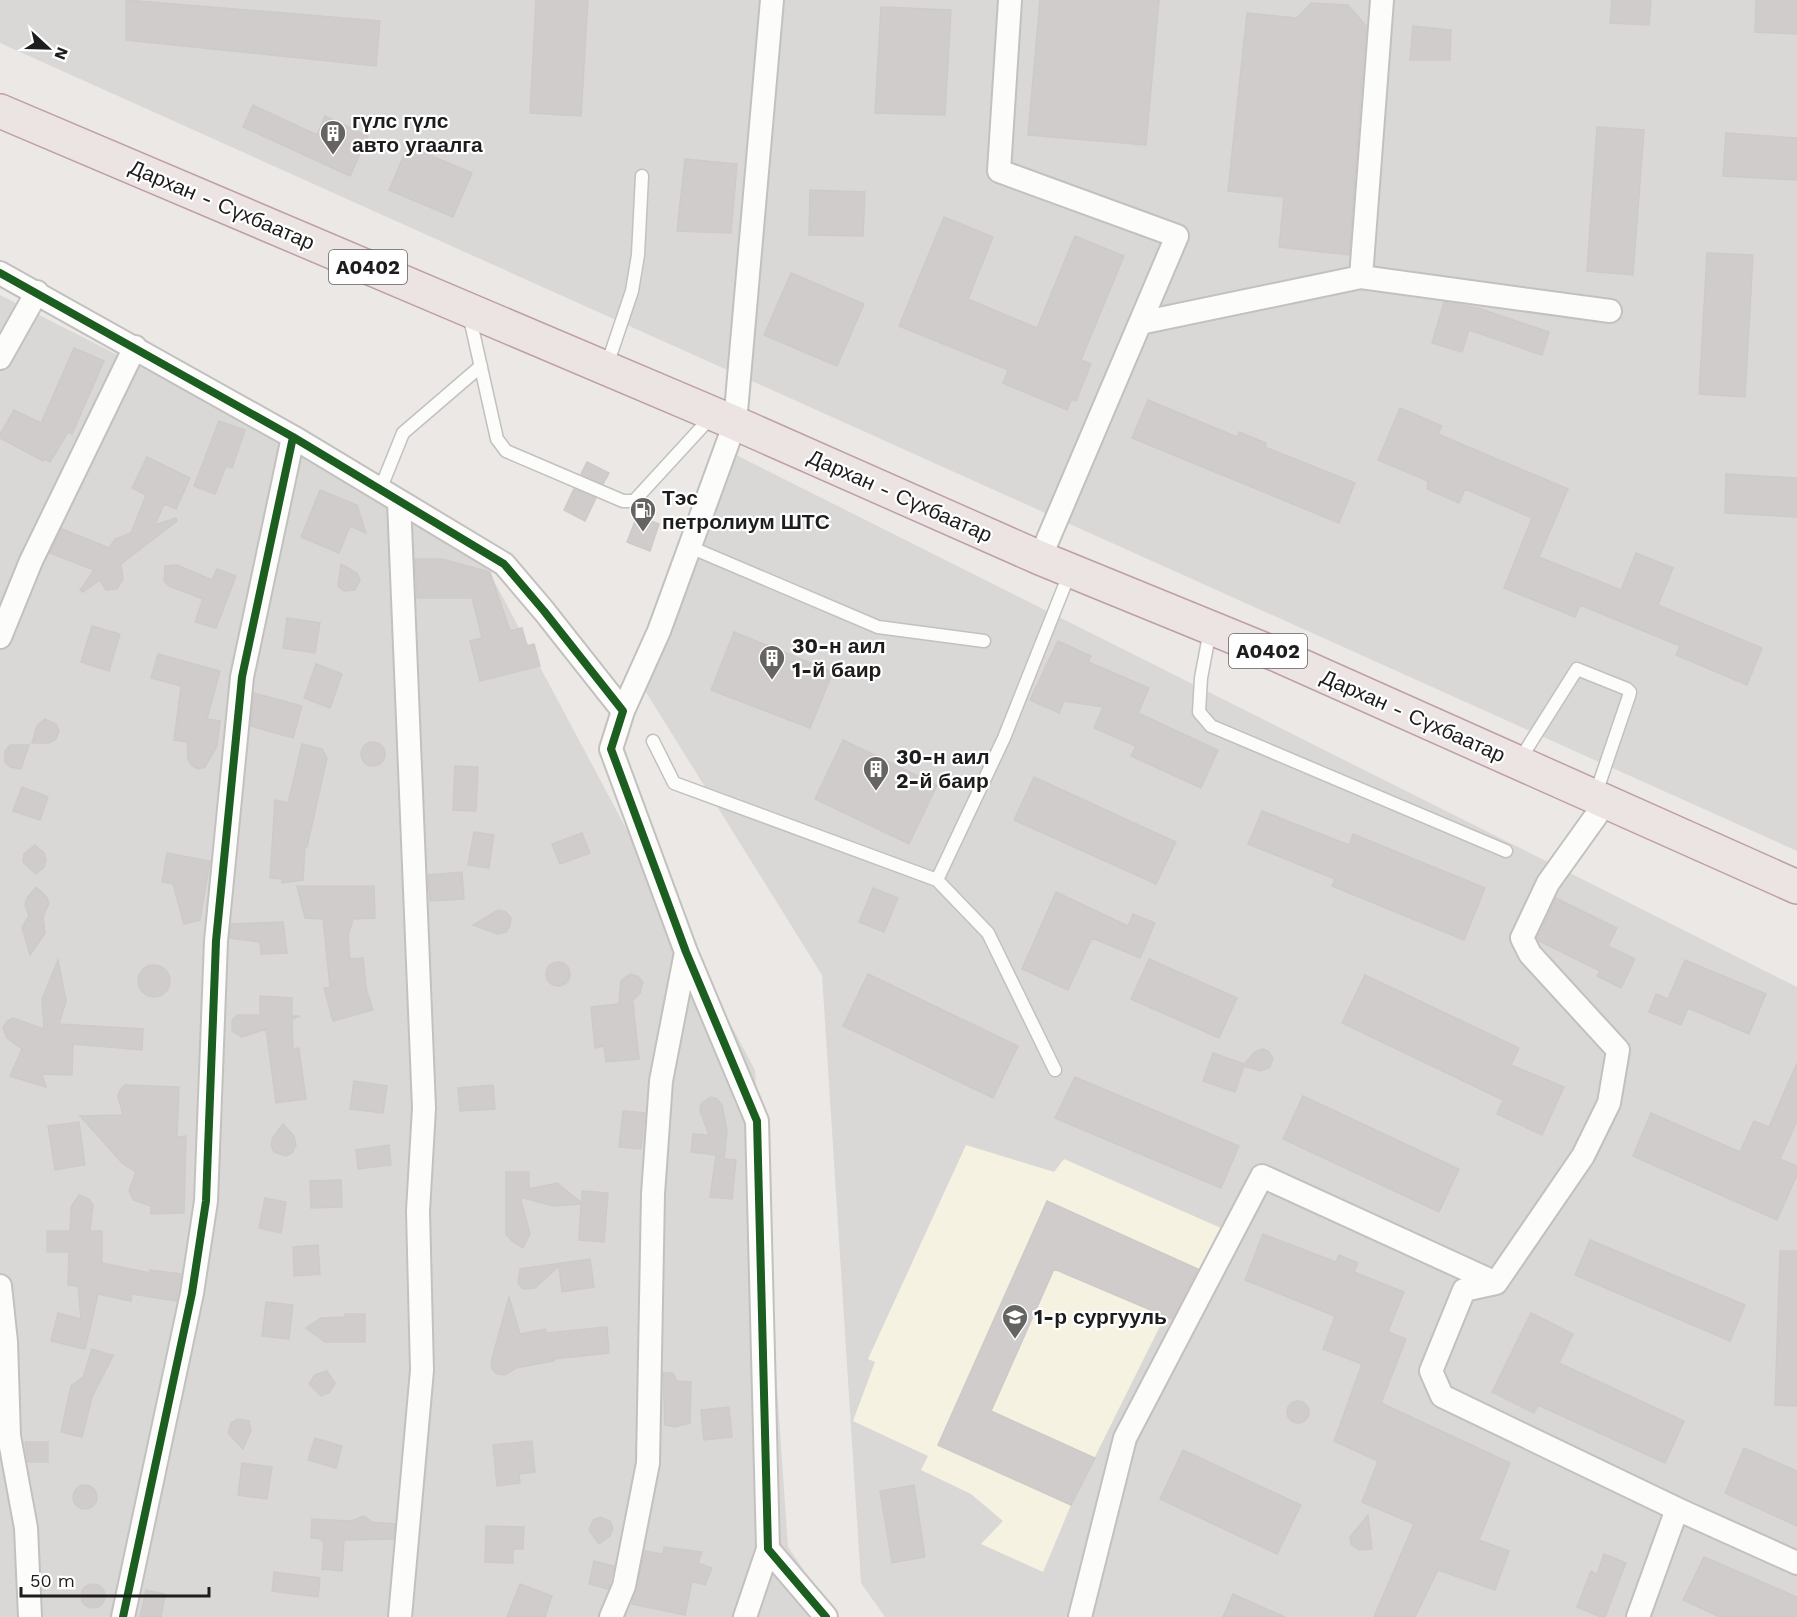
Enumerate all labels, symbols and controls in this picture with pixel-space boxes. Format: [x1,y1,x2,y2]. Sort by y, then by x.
north arrow [18,18,78,78]
text: N [50,44,72,62]
place label: гүлс гүлс авто угаалга [352,108,483,157]
building icon: гүлс гүлс авто угаалга [318,118,348,156]
street label: Дархан - Сүхбаатар [126,154,319,255]
road number: A0402 [329,250,407,284]
street label: Дархан - Сүхбаатар [804,444,996,547]
place label: Тэс петролиум ШТС [662,485,830,534]
fuel station icon: Тэс петролиум ШТС [628,495,658,533]
place label: 30-н аил 1-й баир [792,633,886,682]
road number: A0402 [1229,634,1307,668]
building icon: 30-н аил 1-й баир [757,643,787,681]
street label: Дархан - Сүхбаатар [1317,664,1509,767]
place label: 30-н аил 2-й баир [896,744,990,793]
building icon: 30-н аил 2-й баир [861,754,891,792]
school or university icon: 1-р сургууль [1000,1302,1030,1340]
place label: 1-р сургууль [1034,1304,1167,1329]
scale bar [21,1560,208,1598]
text: 50 m [30,1570,75,1591]

